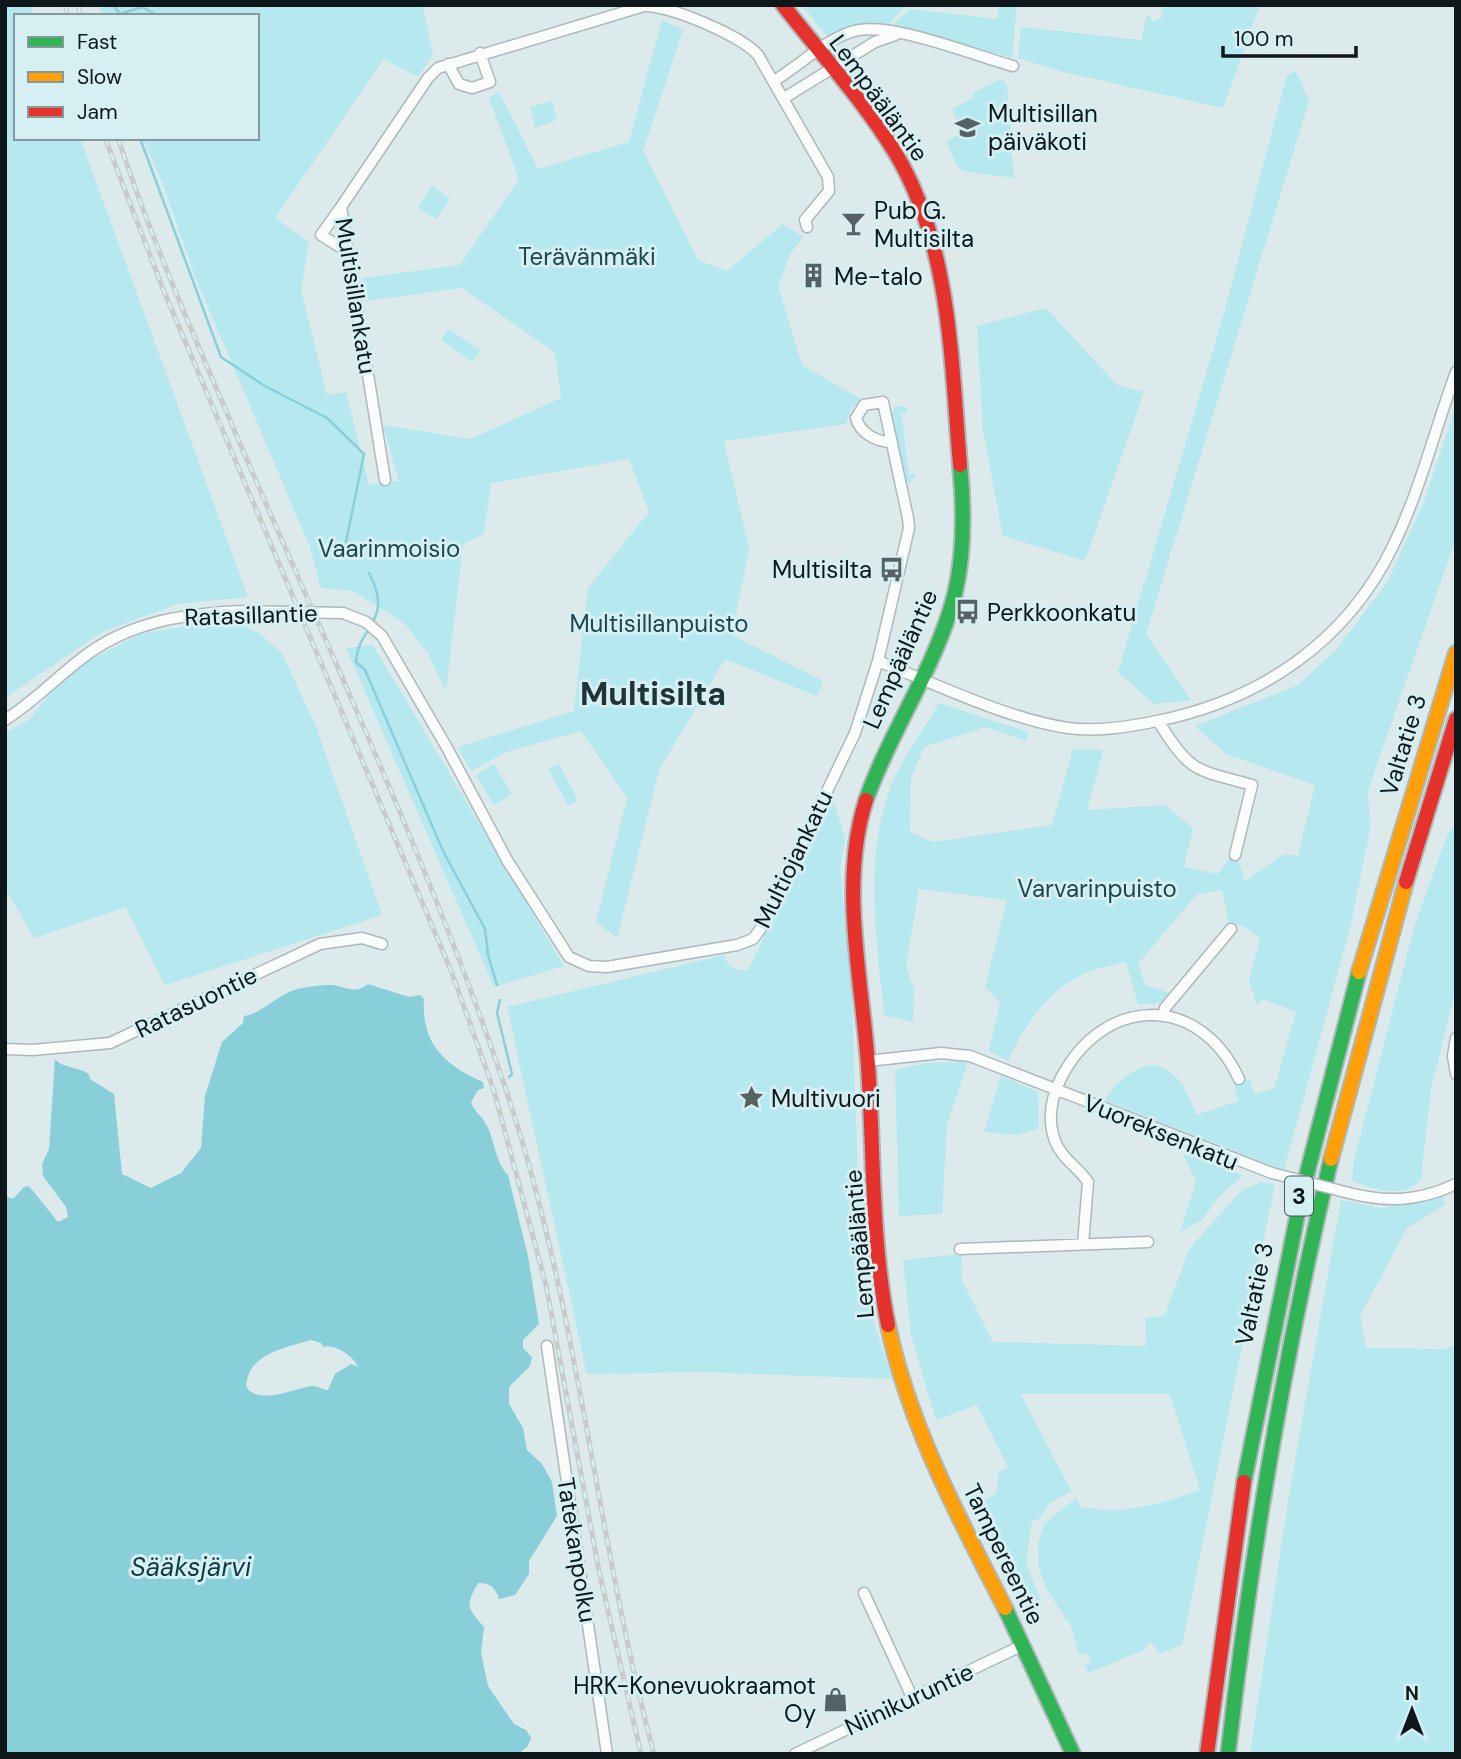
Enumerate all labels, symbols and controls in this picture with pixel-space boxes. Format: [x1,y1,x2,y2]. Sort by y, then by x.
legend [14,14,259,140]
scale bar [1223,14,1356,58]
text: 100 m [1234,25,1294,53]
text: Fast [77,28,117,56]
street label: Lempääläntie [823,29,935,167]
text: Slow [77,63,122,91]
text: Jam [77,98,118,126]
place label: Multisillan päiväkoti [988,98,1098,157]
school or university icon: Multisillan päiväkoti [954,113,982,141]
place label: Pub G. Multisilta [874,195,974,254]
bar icon: Pub G. Multisilta [840,210,868,238]
street label: Multisillankatu [328,216,384,376]
park label: Terävänmäki [518,241,656,272]
place label: Me-talo [834,261,923,292]
building icon: Me-talo [800,262,828,290]
park label: Vaarinmoisio [318,533,460,564]
place label: Multisilta [772,554,872,585]
bus stop icon: Multisilta [878,555,906,583]
street label: Lempääläntie [855,585,945,733]
street label: Ratasillantie [184,597,318,633]
place label: Perkkoonkatu [987,597,1136,628]
bus stop icon: Perkkoonkatu [953,598,981,626]
park label: Multisillanpuisto [569,608,749,639]
district label: Multisilta [580,673,726,715]
street label: Valtatie 3 [1373,690,1433,800]
street label: Multiojankatu [746,785,840,933]
park label: Varvarinpuisto [1017,873,1177,904]
street label: Ratasuontie [130,959,262,1045]
place label: Multivuori [771,1083,881,1114]
place icon: Multivuori [737,1084,765,1112]
street label: Vuoreksenkatu [1079,1087,1243,1177]
street label: Lempääläntie [837,1168,881,1320]
road number: 3 [1285,1176,1313,1216]
street label: Valtatie 3 [1228,1240,1280,1348]
street label: Tatekanpolku [550,1475,604,1625]
street label: Tampereentie [957,1478,1051,1630]
water label: Sääksjärvi [131,1550,252,1584]
street label: Niinikuruntie [840,1656,978,1742]
place label: HRK-Konevuokraamot Oy [573,1670,816,1729]
north arrow [1377,1675,1447,1745]
text: N [1405,1681,1419,1706]
shop icon: HRK-Konevuokraamot Oy [822,1685,850,1713]

